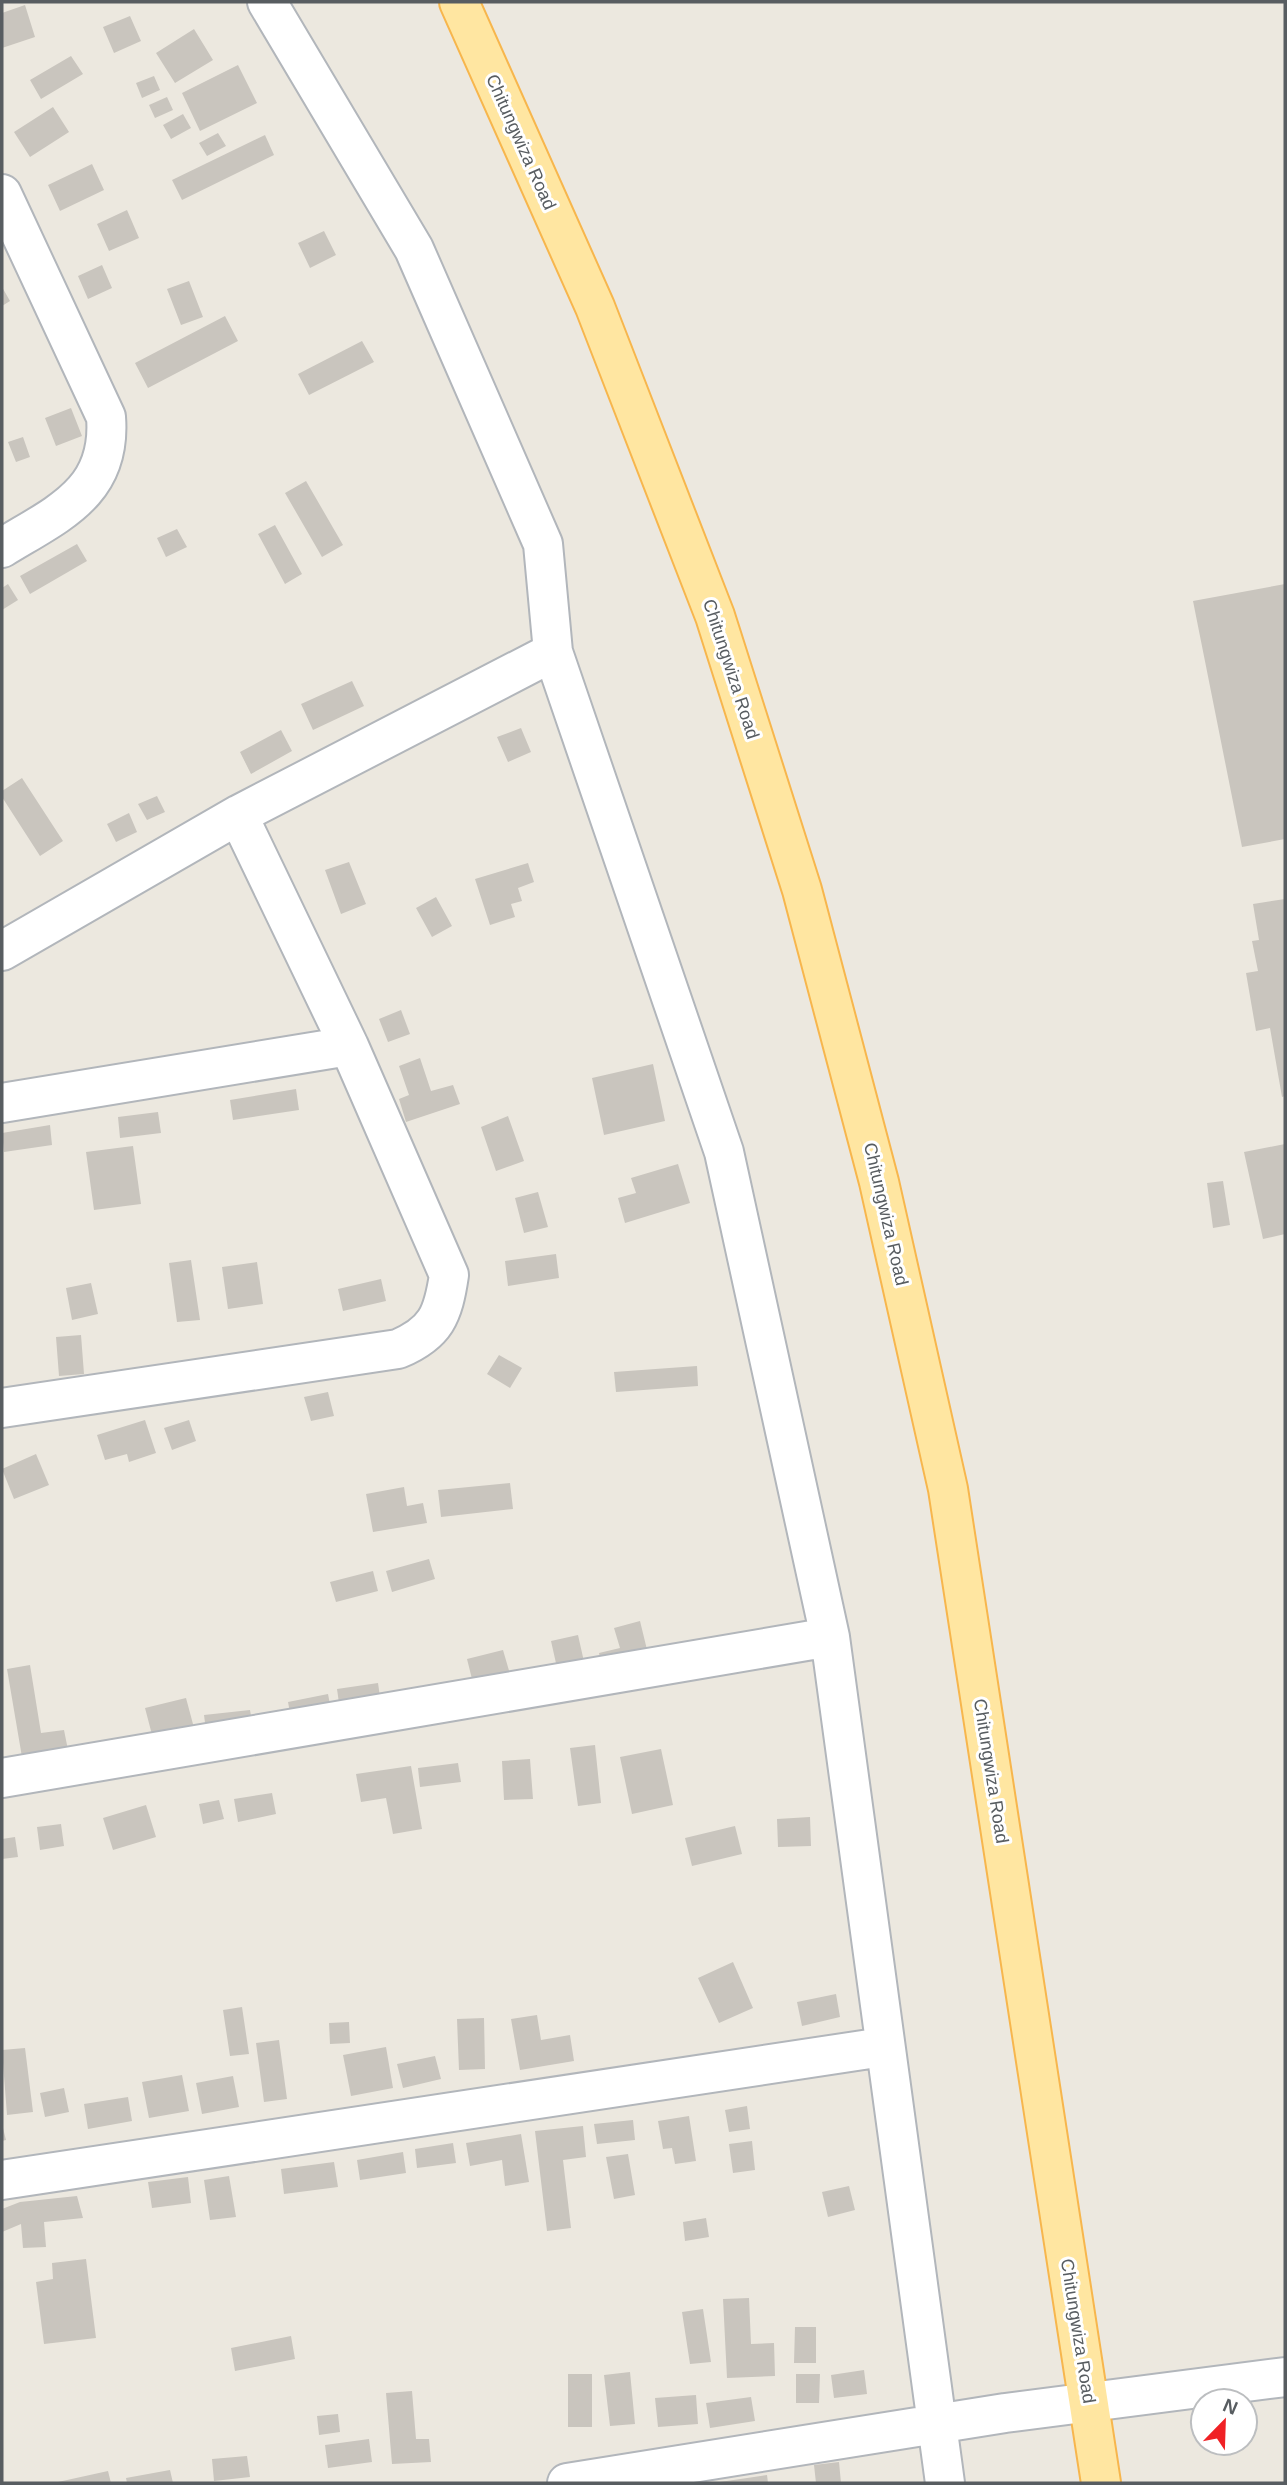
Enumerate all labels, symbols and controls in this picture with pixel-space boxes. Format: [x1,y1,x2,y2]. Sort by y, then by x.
street label: Chitungwiza Road [482,71,560,213]
street label: Chitungwiza Road [699,596,763,742]
street label: Chitungwiza Road [860,1141,912,1287]
street label: Chitungwiza Road [970,1697,1012,1845]
street label: Chitungwiza Road [1057,2257,1099,2405]
north arrow [1189,2387,1259,2457]
text: N [1220,2394,1241,2419]

